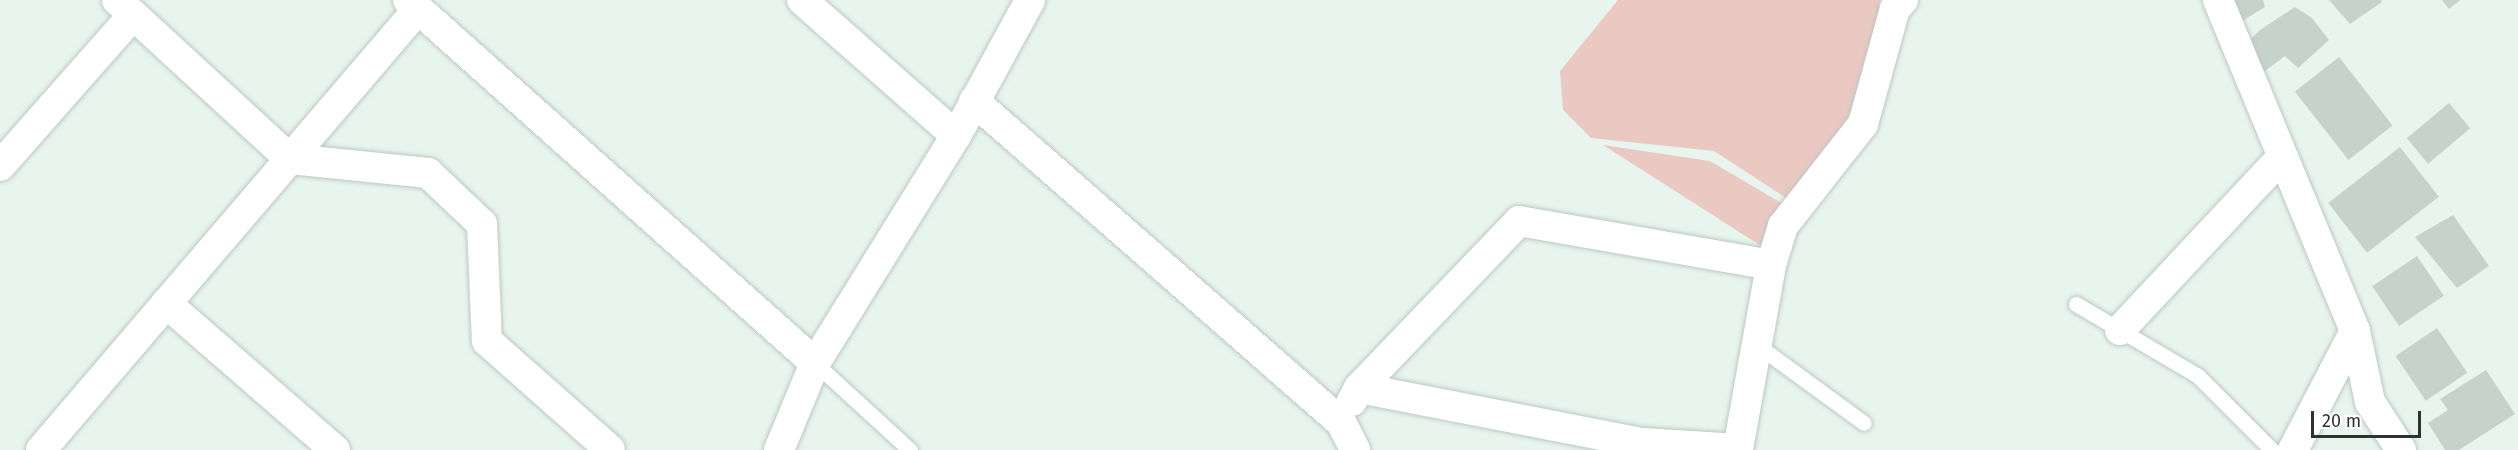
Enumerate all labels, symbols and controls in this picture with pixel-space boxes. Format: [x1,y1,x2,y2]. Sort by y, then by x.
scale bar [2314,399,2424,437]
text: 20 m [2322,410,2361,432]

